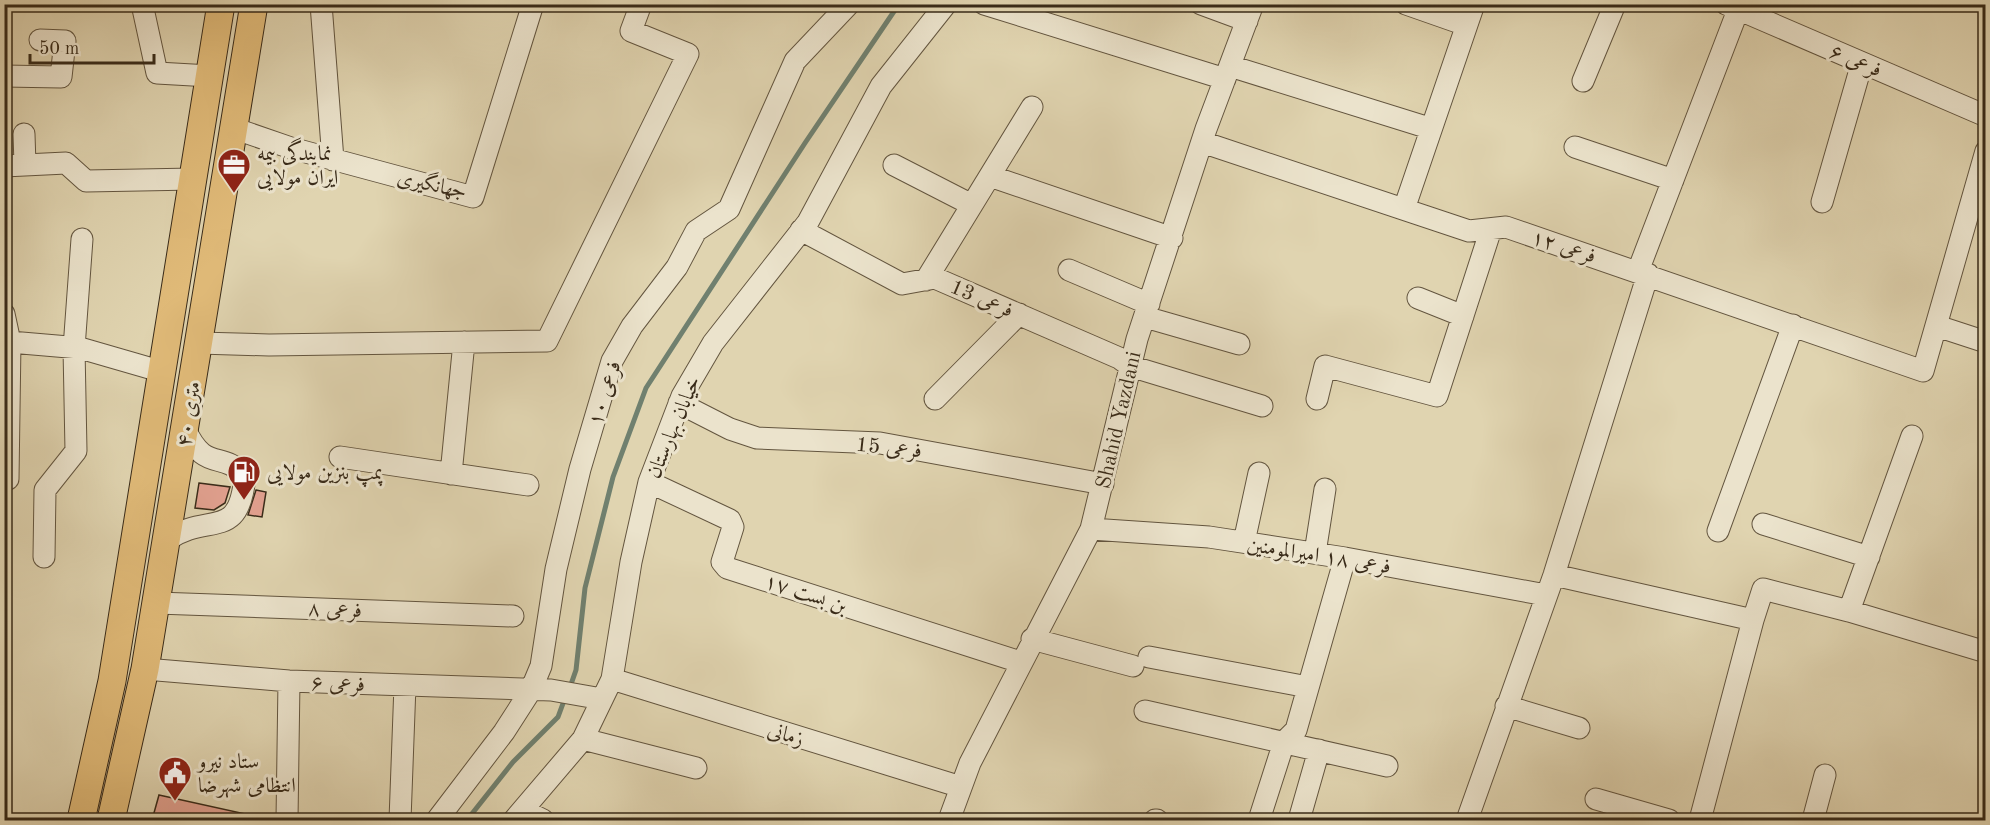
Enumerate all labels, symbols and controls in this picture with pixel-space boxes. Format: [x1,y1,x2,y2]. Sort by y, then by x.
scale bar [30,27,154,65]
text: 50 m [39,40,79,58]
street label: فرعی ۶ [1826,41,1884,83]
place label: نمایندگی بیمه ایران مولایی [257,137,338,191]
office icon: نمایندگی بیمه ایران مولایی [216,147,252,194]
street label: جهانگیری [395,164,469,203]
street label: فرعی ۱۲ [1528,227,1598,269]
street label: فرعی 13 [946,277,1016,323]
street label: Shahid Yazdani [1093,349,1146,491]
street label: فرعی ۱۰ [585,359,627,429]
street label: خیابان بهارستان [643,374,707,482]
street label: ۴۰ متری [174,380,205,449]
street label: فرعی 15 [855,435,923,463]
fuel station icon: پمپ بنزین مولایی [226,454,262,501]
place label: پمپ بنزین مولایی [267,463,383,488]
street label: فرعی ۱۸ امیرالمومنین [1245,535,1392,579]
street label: بن بست ۱۷ [762,571,850,618]
street label: فرعی ۸ [308,599,362,623]
street label: فرعی ۶ [311,673,365,697]
street label: زمانی [765,720,806,751]
place label: ستاد نیرو انتظامی شهرضا [196,752,296,799]
public building icon: ستاد نیرو انتظامی شهرضا [157,755,193,802]

